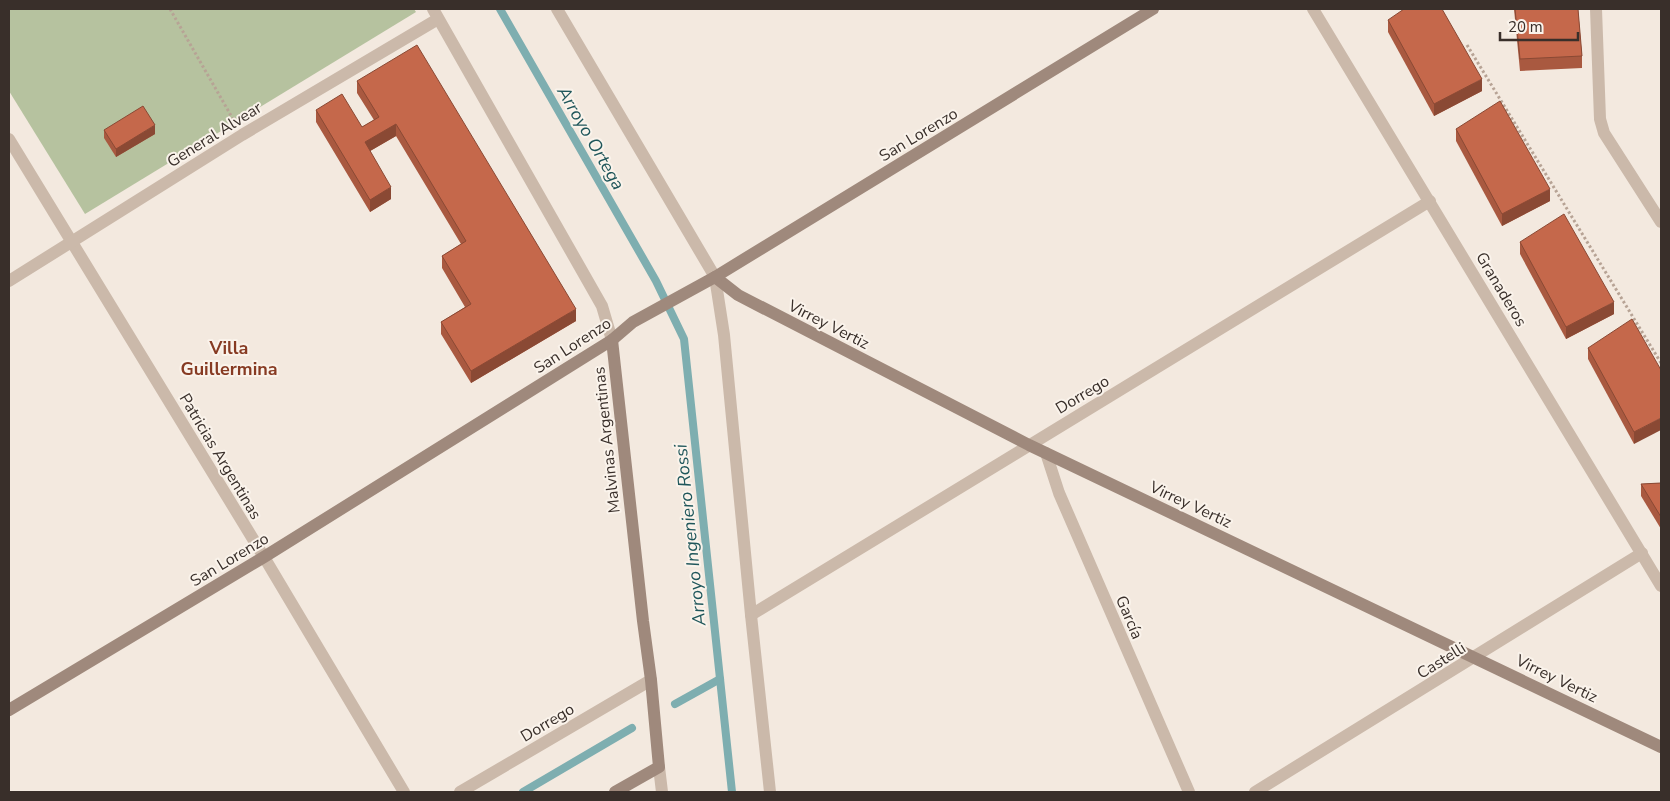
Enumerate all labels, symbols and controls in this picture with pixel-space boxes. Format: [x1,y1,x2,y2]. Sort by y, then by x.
scale bar [1500,10,1578,42]
text: 20 m [1508,17,1543,37]
water label: Arroyo Ortega [551,81,630,194]
street label: General Alvear [163,97,266,173]
street label: San Lorenzo [875,103,962,167]
street label: Granaderos [1470,248,1532,331]
street label: Virrey Vertiz [783,295,873,355]
street label: San Lorenzo [529,312,616,379]
district label: Villa Guillermina [180,336,278,381]
street label: Malvinas Argentinas [588,366,626,514]
street label: Dorrego [1052,370,1114,419]
street label: Patricias Argentinas [174,389,267,524]
water label: Arroyo Ingeniero Rossi [668,442,712,628]
street label: Virrey Vertiz [1145,476,1235,534]
street label: San Lorenzo [186,528,273,592]
street label: García [1110,592,1148,643]
street label: Castelli [1413,637,1470,684]
street label: Virrey Vertiz [1511,649,1601,708]
street label: Dorrego [517,698,579,747]

